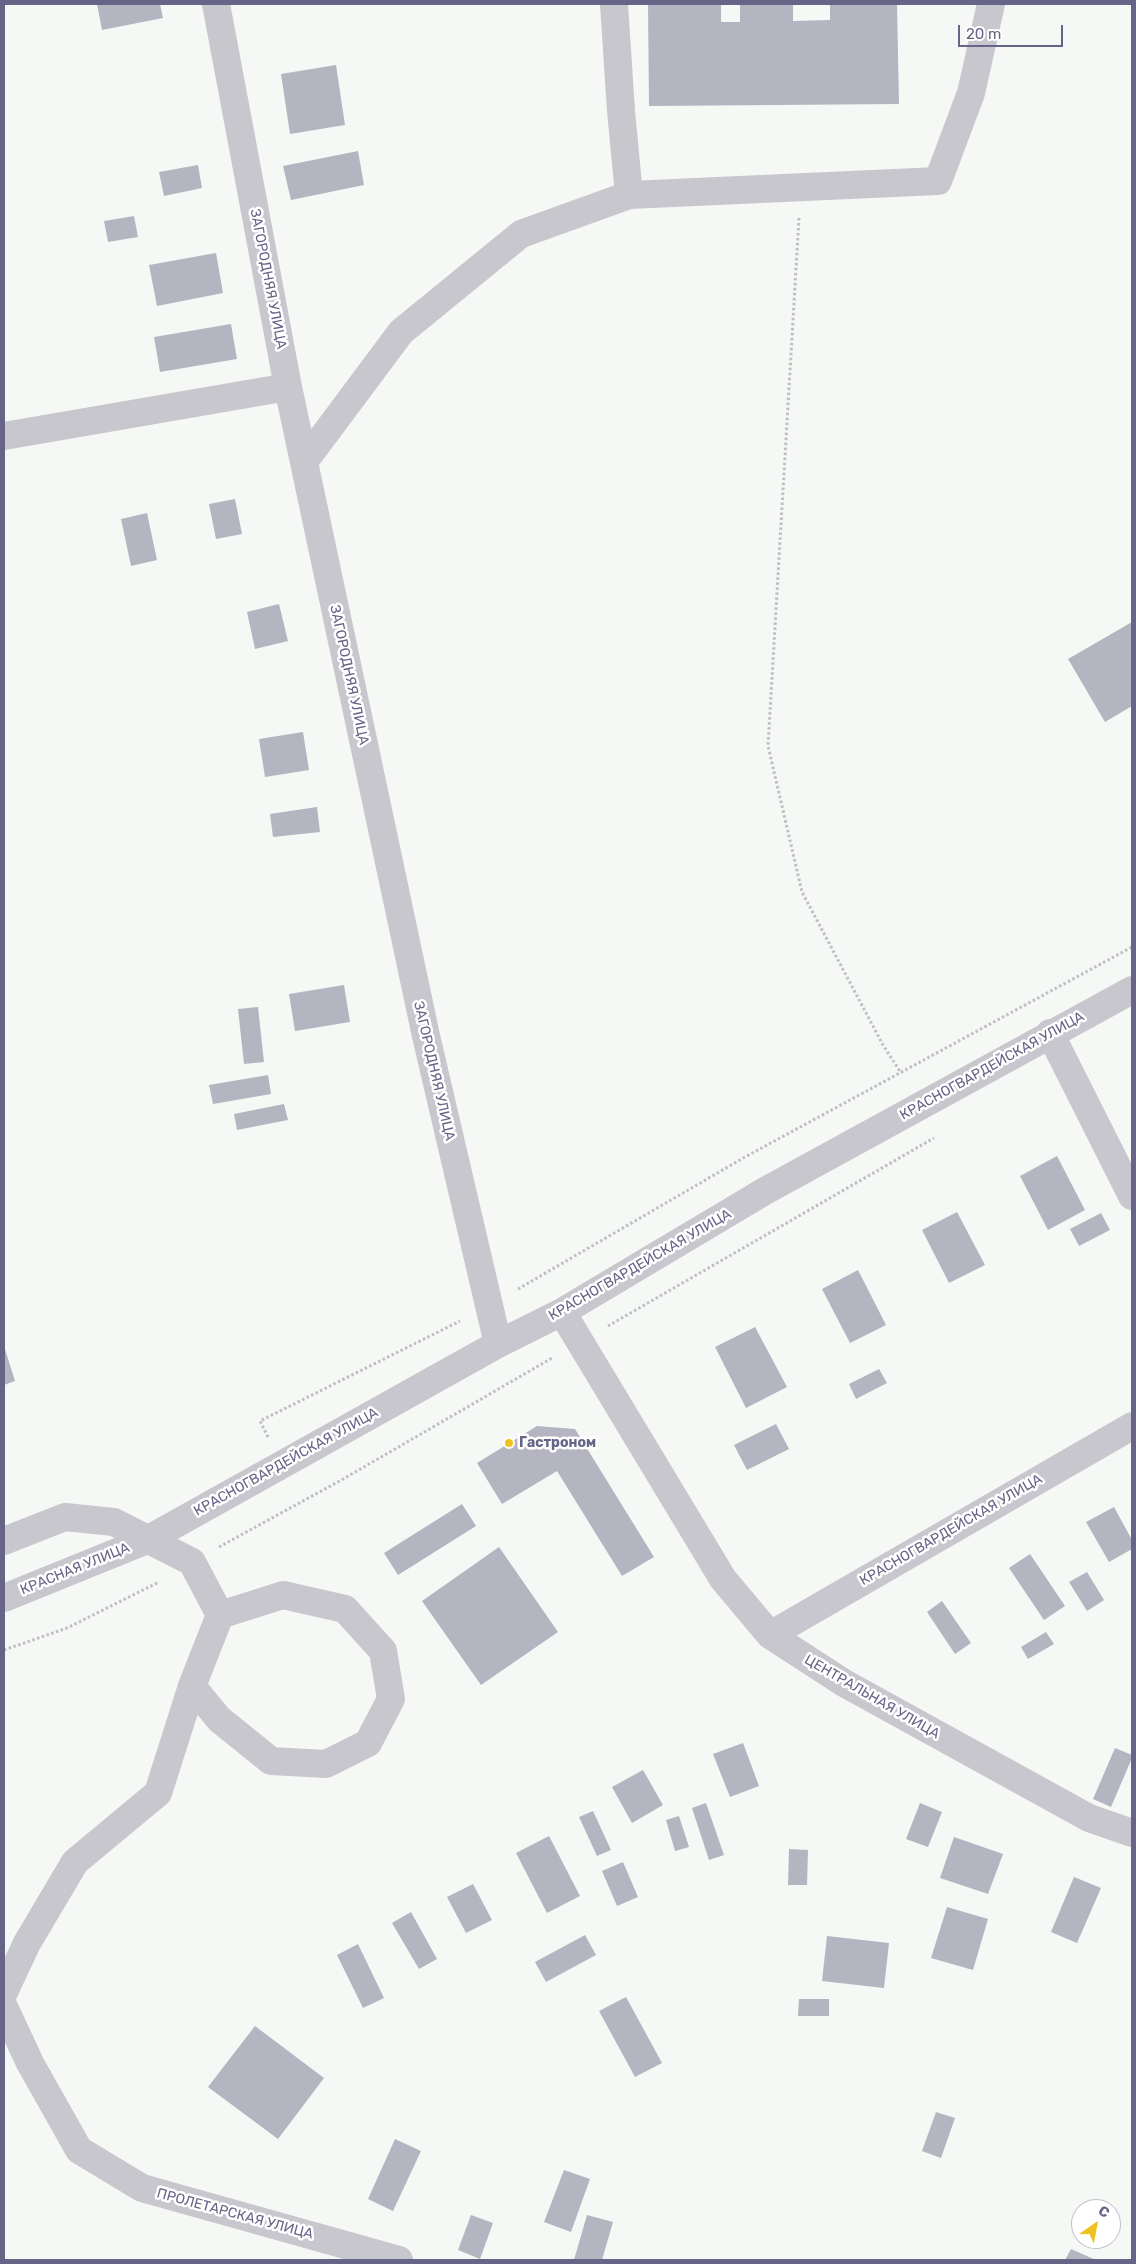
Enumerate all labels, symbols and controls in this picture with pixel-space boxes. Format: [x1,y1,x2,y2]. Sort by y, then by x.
scale bar [961,15,1066,47]
text: 20 m [966,25,1001,43]
street label: ЗАГОРОДНЯЯ УЛИЦА [246,207,290,351]
street label: ЗАГОРОДНЯЯ УЛИЦА [326,603,372,747]
street label: ЗАГОРОДНЯЯ УЛИЦА [410,1000,458,1142]
street label: КРАСНОГВАРДЕЙСКАЯ УЛИЦА [897,1008,1087,1124]
street label: КРАСНОГВАРДЕЙСКАЯ УЛИЦА [546,1206,734,1324]
street label: КРАСНОГВАРДЕЙСКАЯ УЛИЦА [191,1404,381,1520]
place label: Гастроном [519,1435,596,1451]
marker: Гастроном [503,1437,515,1449]
street label: КРАСНОГВАРДЕЙСКАЯ УЛИЦА [857,1471,1045,1589]
street label: КРАСНАЯ УЛИЦА [18,1539,132,1599]
street label: ЦЕНТРАЛЬНАЯ УЛИЦА [801,1651,943,1743]
street label: ПРОЛЕТАРСКАЯ УЛИЦА [155,2185,315,2243]
north arrow [1071,2199,1121,2249]
text: С [1095,2202,1113,2222]

